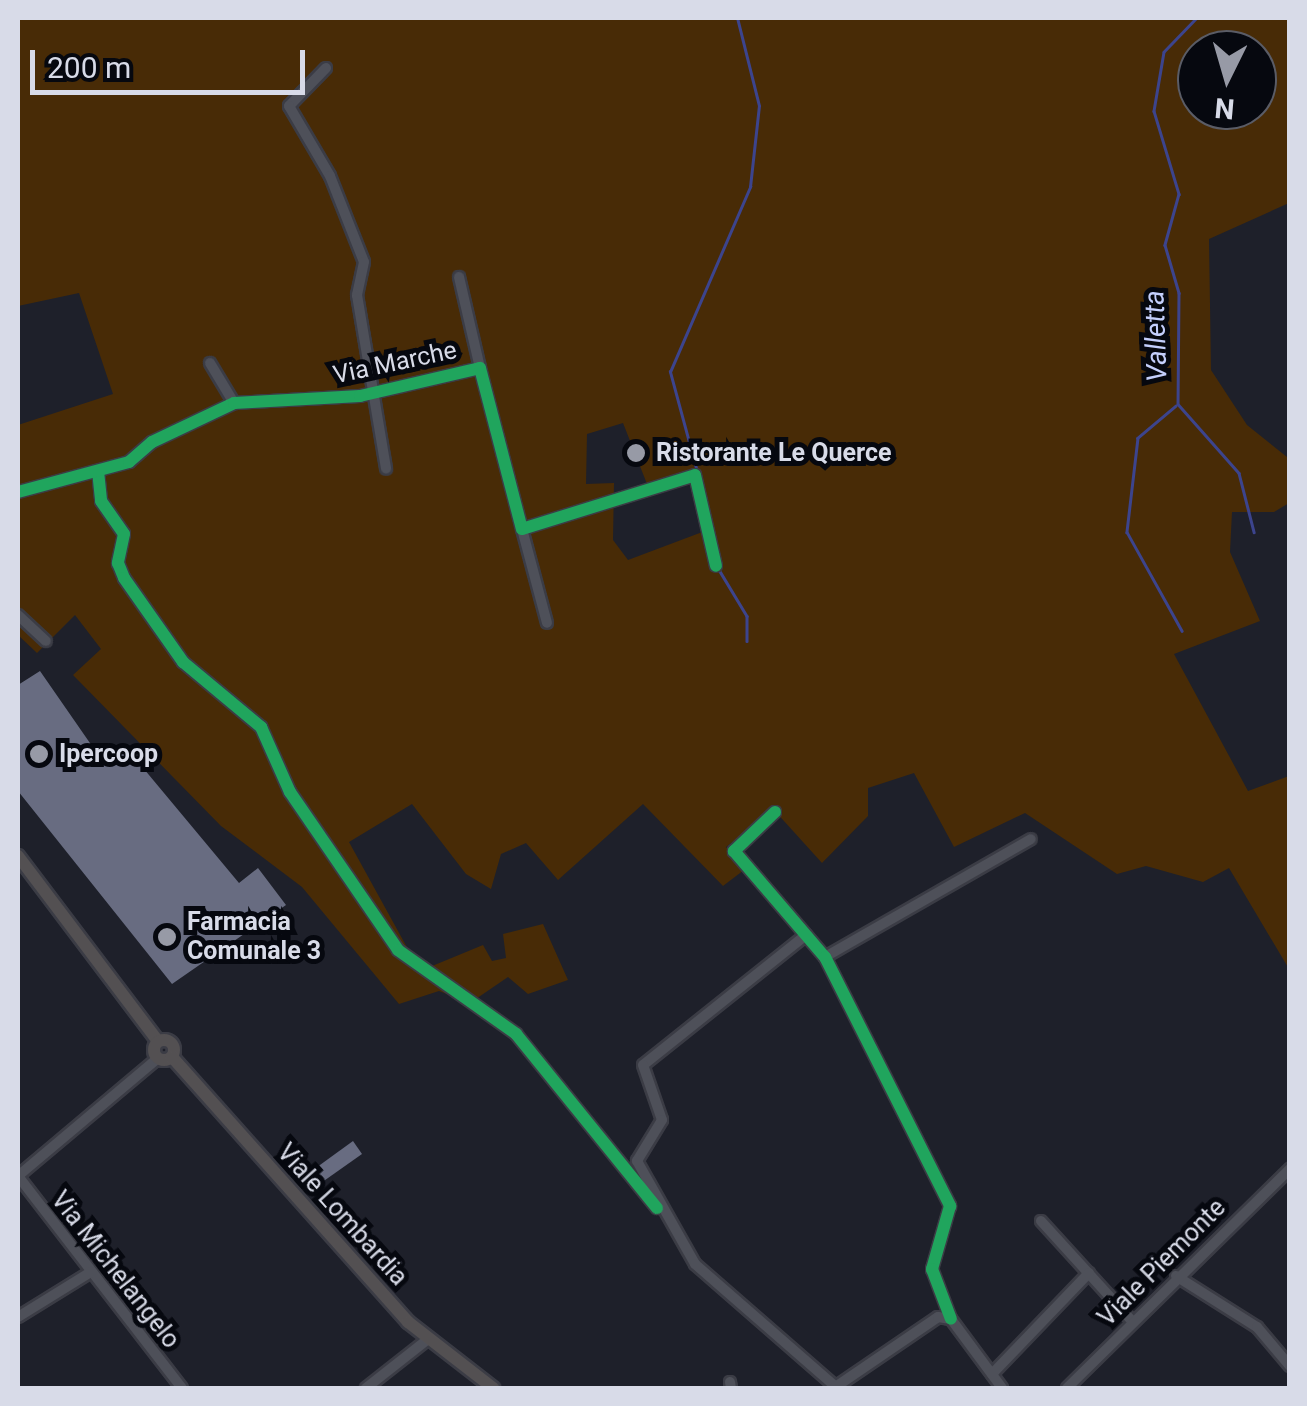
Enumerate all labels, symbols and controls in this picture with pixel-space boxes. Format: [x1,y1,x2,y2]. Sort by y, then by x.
scale bar [35,30,310,92]
north arrow [1177,30,1277,130]
text: 200 m [47,50,131,85]
text: N [1213,91,1236,126]
water label: Valletta [1138,290,1174,382]
street label: Via Marche [330,335,460,391]
place label: Ristorante Le Querce [656,438,891,468]
marker: Ristorante Le Querce [625,442,647,464]
place label: Ipercoop [59,739,158,769]
marker: Ipercoop [28,743,50,765]
place label: Farmacia Comunale 3 [187,908,321,967]
marker: Farmacia Comunale 3 [156,926,178,948]
street label: Viale Lombardia [270,1138,414,1292]
street label: Via Michelangelo [44,1186,186,1354]
street label: Viale Piemonte [1092,1193,1232,1333]

